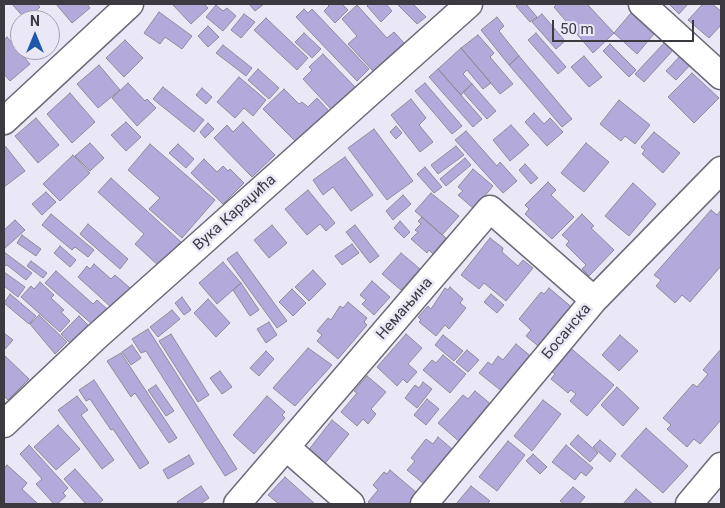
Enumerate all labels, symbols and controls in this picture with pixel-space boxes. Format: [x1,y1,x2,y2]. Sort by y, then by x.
north arrow [10,10,60,60]
scale bar [555,10,698,42]
text: N [30,13,40,29]
text: 50 m [560,20,594,38]
street label: Вука Караџића [190,171,280,255]
street label: Немањина [373,274,437,344]
street label: Босанска [539,301,595,363]

